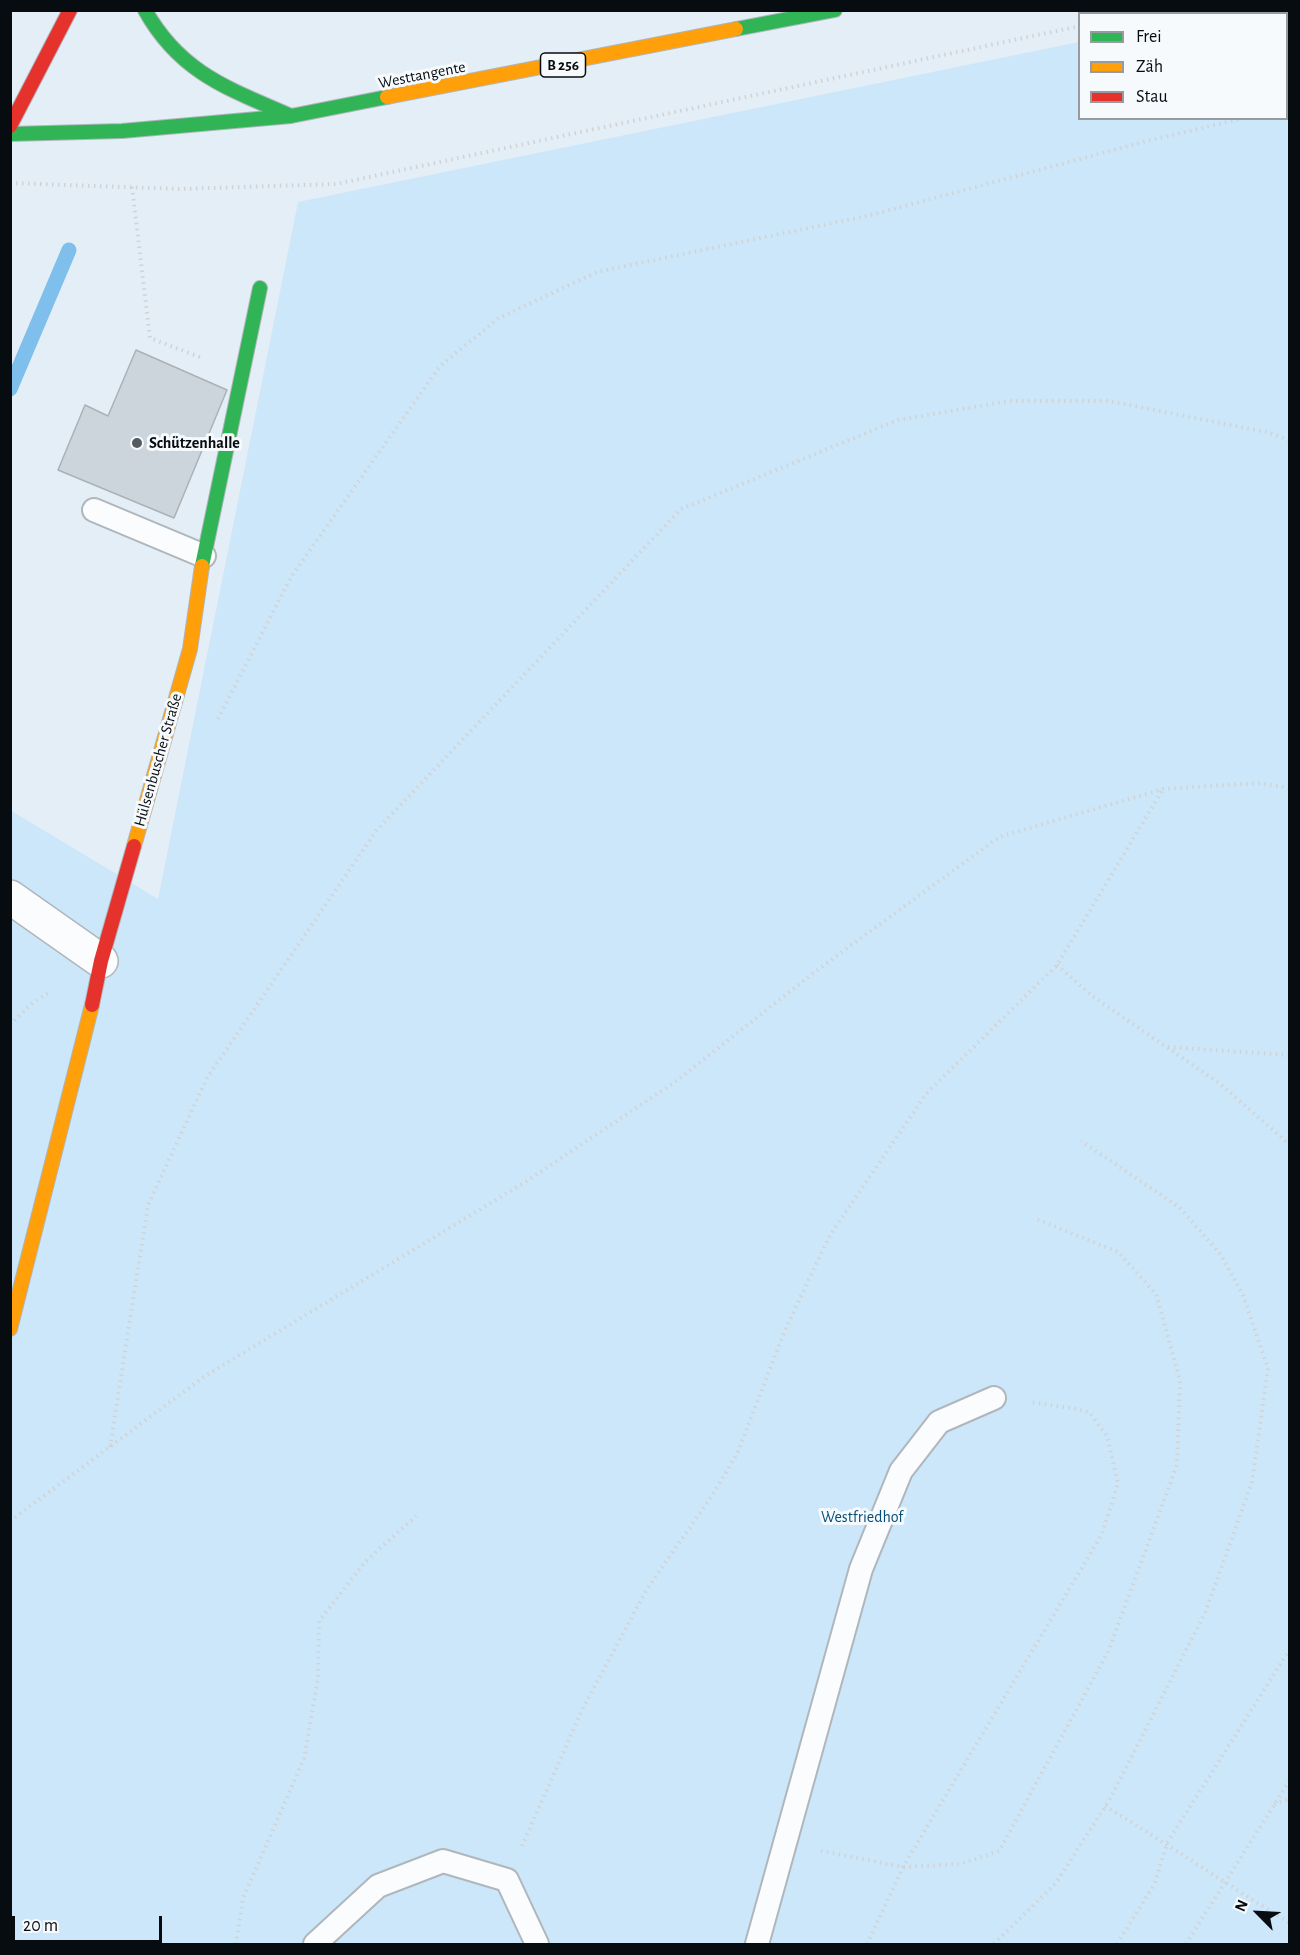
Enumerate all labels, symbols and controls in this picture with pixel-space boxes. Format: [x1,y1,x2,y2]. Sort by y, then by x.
legend [1078,12,1288,120]
text: Frei [1136,28,1162,46]
road number: B 256 [540,53,586,77]
street label: Westtangente [377,57,467,93]
text: Zäh [1136,58,1163,76]
text: Stau [1136,88,1168,106]
place label: Schützenhalle [149,433,240,453]
marker: Schützenhalle [130,436,144,450]
street label: Hülsenbuscher Straße [130,691,186,829]
park label: Westfriedhof [821,1507,903,1527]
north arrow [1228,1883,1288,1943]
text: N [1232,1897,1251,1914]
scale bar [15,1904,165,1942]
text: 20 m [23,1917,58,1935]

